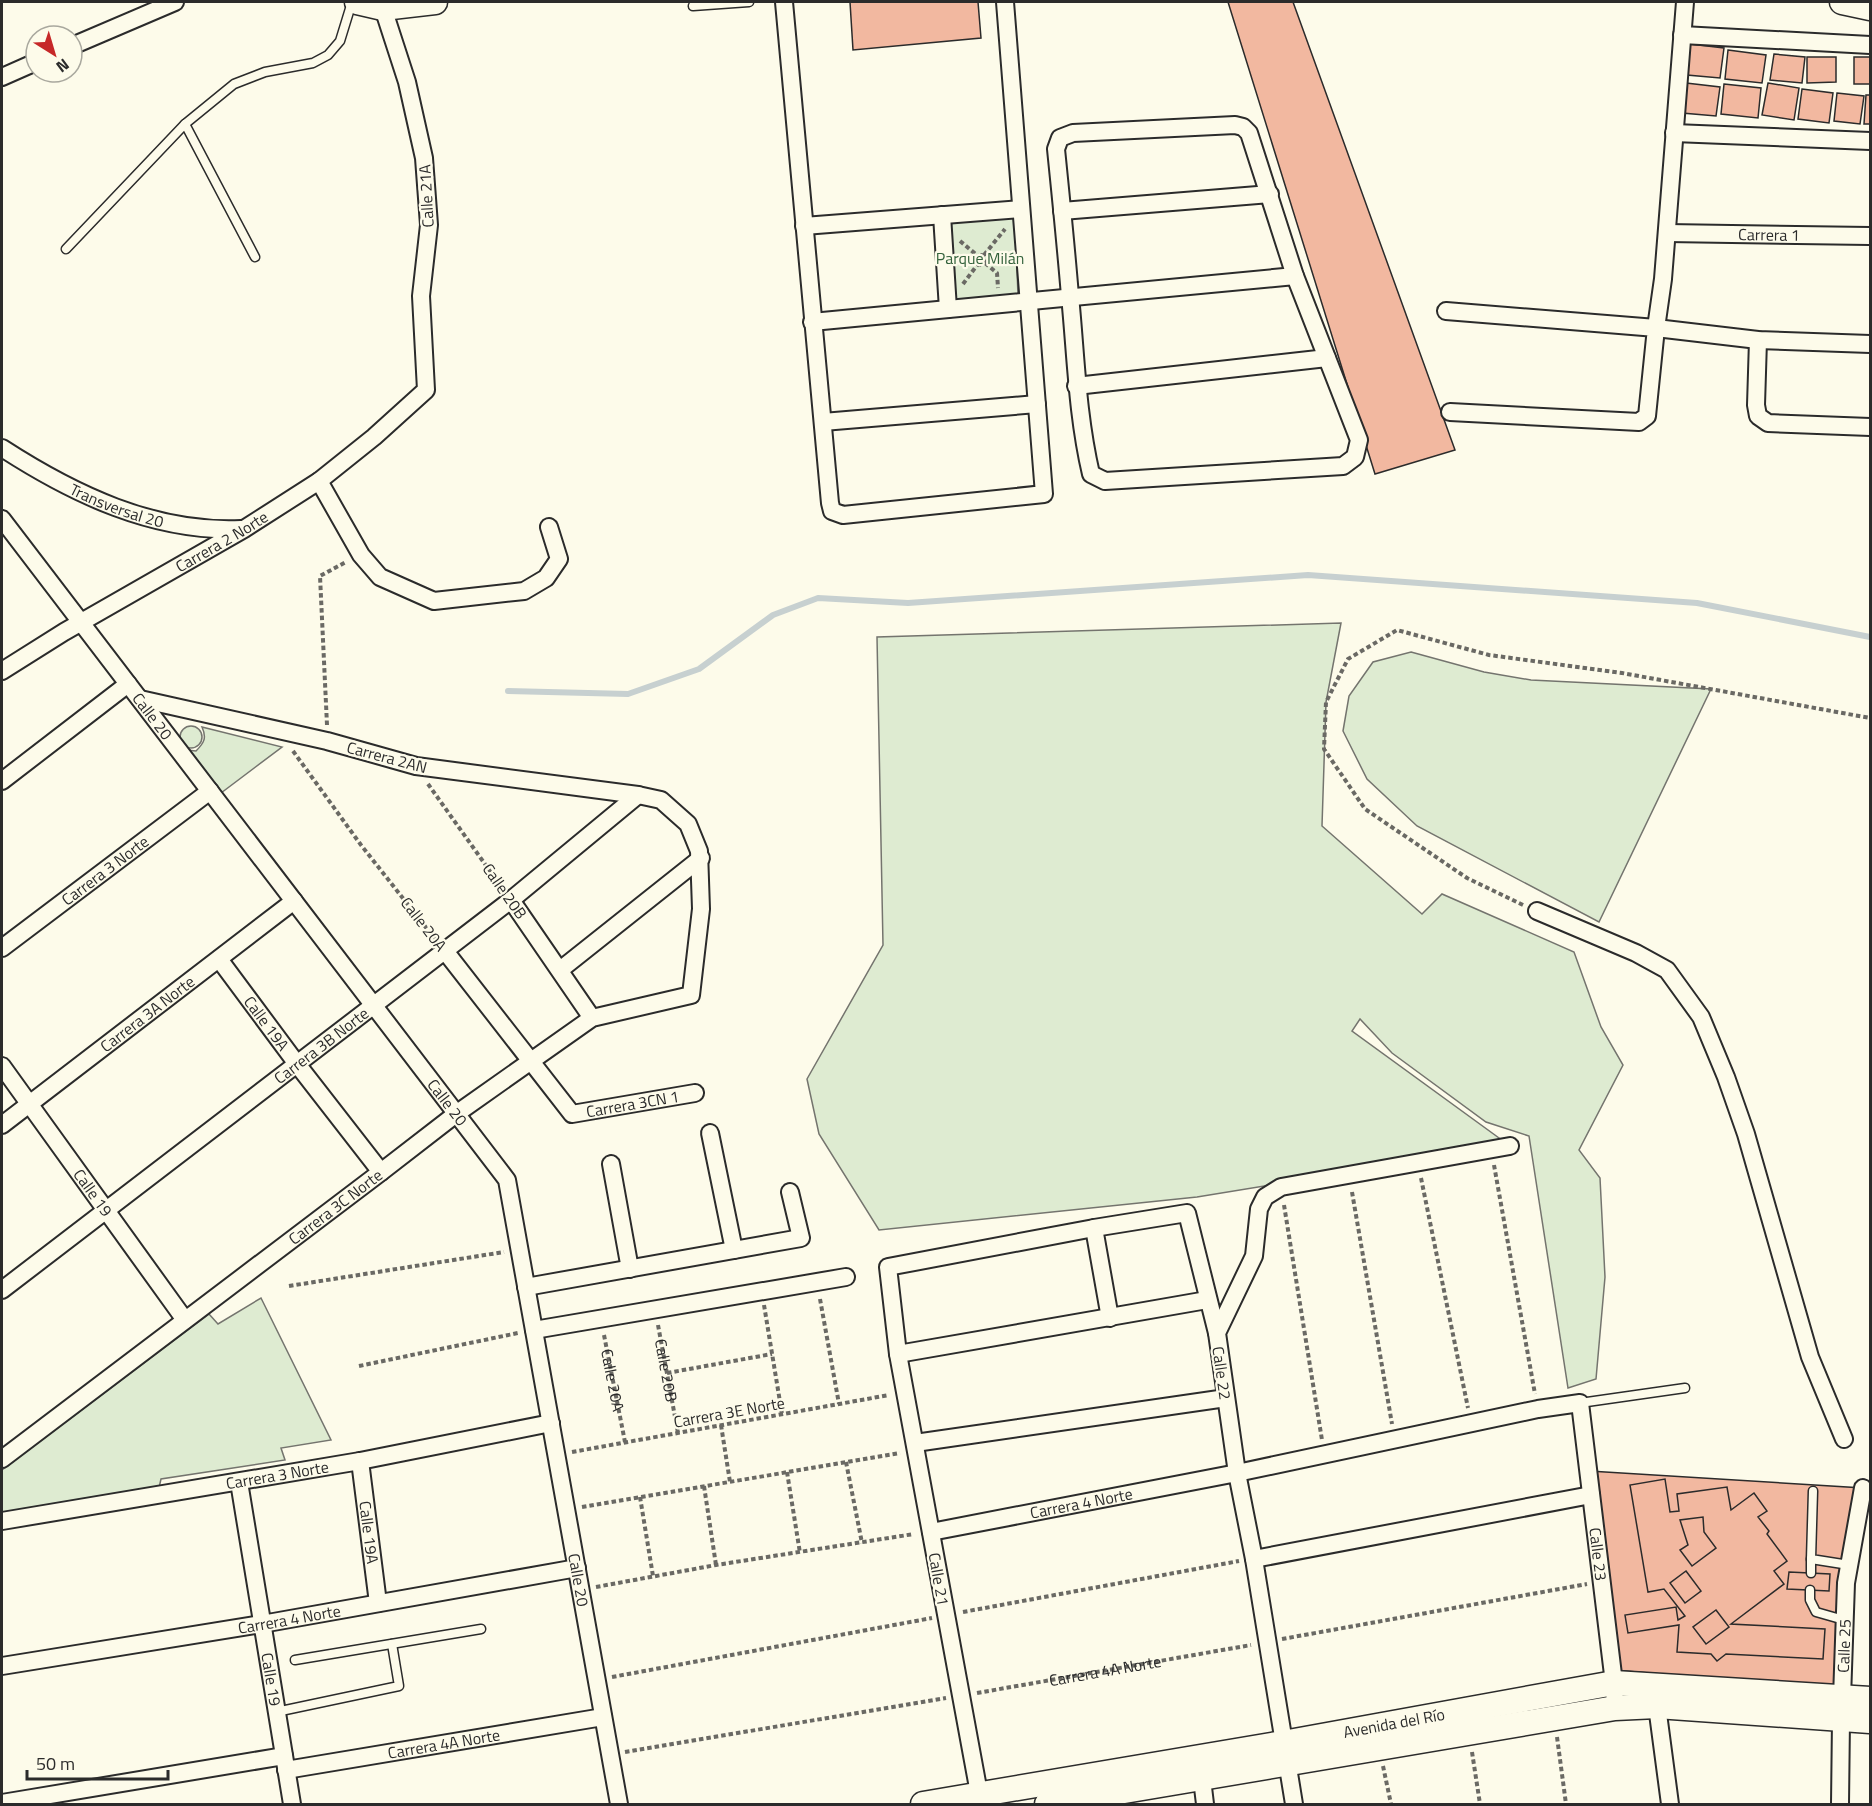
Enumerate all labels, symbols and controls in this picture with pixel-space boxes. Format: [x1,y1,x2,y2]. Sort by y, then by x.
north arrow [24,24,84,84]
text: N [51,53,75,79]
street label: Calle 21A [412,163,440,228]
street label: Carrera 1 [1738,222,1800,247]
park label: Parque Milán [936,246,1024,270]
street label: Transversal 20 [66,477,166,533]
street label: Carrera 2 Norte [171,505,273,578]
street label: Calle 20 [127,687,178,745]
street label: Carrera 2AN [344,735,430,779]
street label: Carrera 3 Norte [56,829,154,911]
street label: Calle 20B [477,858,533,924]
street label: Calle 20A [395,892,453,957]
street label: Carrera 3A Norte [95,970,199,1058]
street label: Calle 19A [238,991,295,1056]
street label: Carrera 3B Norte [269,1001,374,1090]
street label: Calle 20 [422,1074,473,1131]
street label: Carrera 3CN 1 [584,1084,681,1123]
street label: Carrera 3C Norte [283,1163,387,1250]
street label: Calle 19 [68,1164,119,1221]
street label: Calle 20B [649,1337,684,1404]
street label: Calle 22 [1206,1345,1238,1401]
street label: Calle 20A [595,1347,631,1414]
street label: Carrera 3E Norte [672,1390,786,1434]
street label: Carrera 3 Norte [224,1454,330,1495]
street label: Carrera 4 Norte [1028,1481,1134,1525]
street label: Calle 19A [353,1500,385,1566]
street label: Calle 23 [1583,1526,1613,1582]
street label: Calle 20 [562,1551,595,1608]
street label: Calle 21 [923,1551,955,1607]
street label: Carrera 4 Norte [236,1598,342,1640]
street label: Calle 25 [1831,1619,1857,1673]
street label: Carrera 4A Norte [1047,1649,1163,1692]
street label: Calle 19 [255,1651,288,1708]
street label: Avenida del Río [1341,1702,1447,1744]
street label: Carrera 4A Norte [386,1722,502,1765]
scale bar [27,1743,168,1781]
text: 50 m [36,1750,75,1777]

